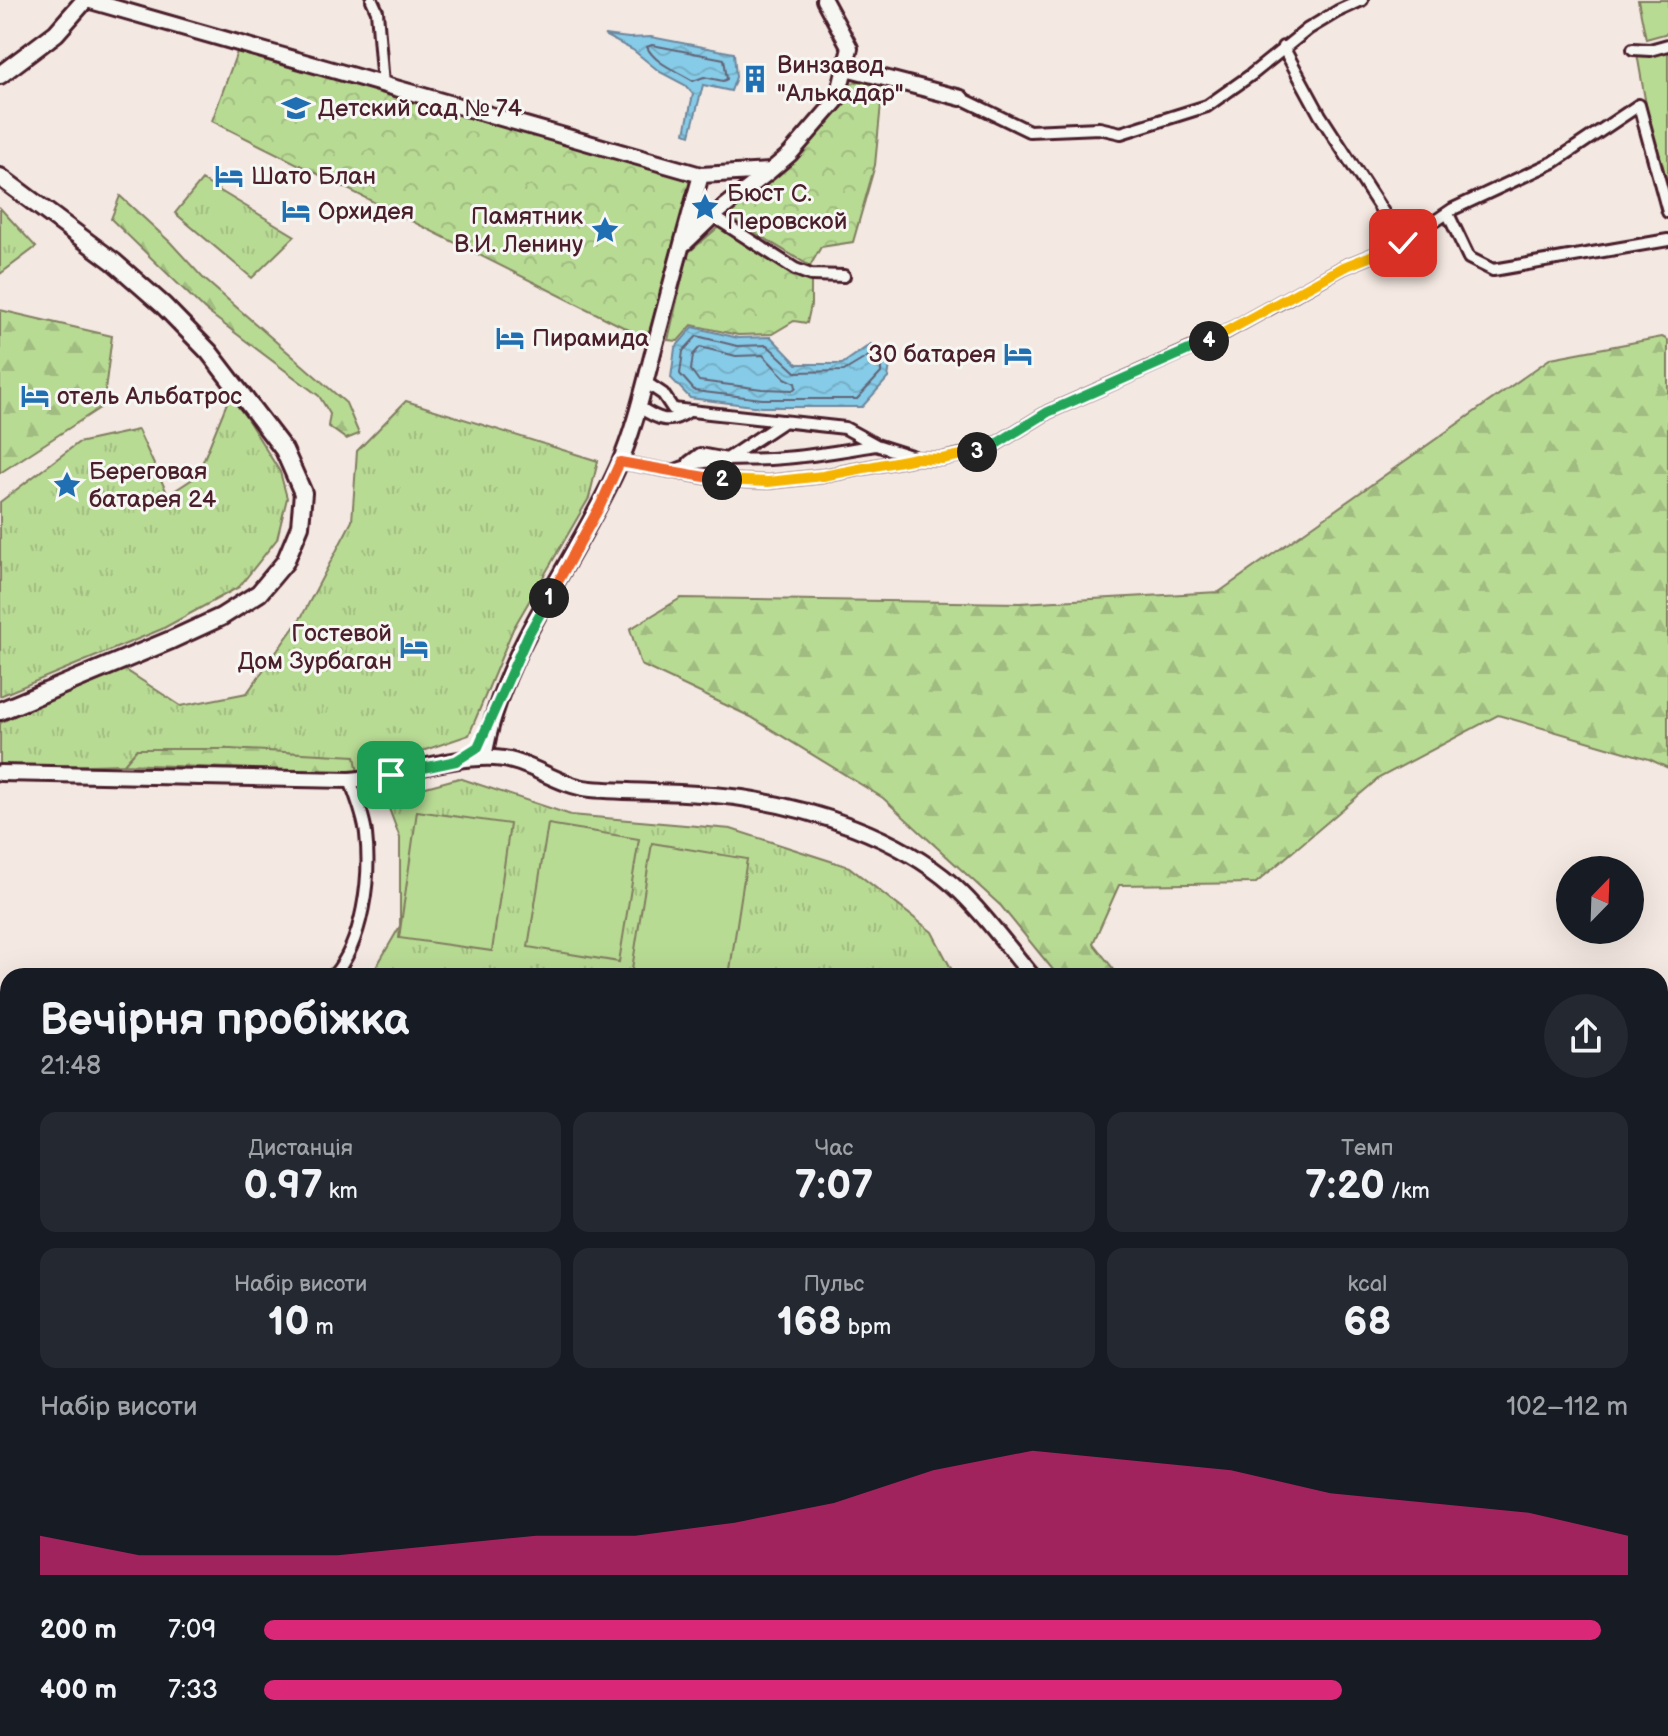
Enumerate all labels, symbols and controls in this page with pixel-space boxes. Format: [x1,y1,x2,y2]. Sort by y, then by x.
place label: Винзавод "Алькадар" [777,51,904,108]
building icon: Винзавод "Алькадар" [740,64,770,94]
school or university icon: Детский сад № 74 [281,93,311,123]
place label: Детский сад № 74 [318,94,523,123]
hotel icon: Шато Блан [214,161,244,191]
place label: Шато Блан [251,162,376,191]
place label: Бюст С. Перовской [727,179,847,236]
place icon: Бюст С. Перовской [690,192,720,222]
hotel icon: Орхидея [281,196,311,226]
place label: Орхидея [318,197,414,226]
place label: Памятник В.И. Ленину [454,202,583,259]
pin [1369,209,1437,277]
place icon: Памятник В.И. Ленину [590,215,620,245]
icon: check [1381,221,1425,265]
pin: 4 [1189,321,1229,361]
hotel icon: Пирамида [495,323,525,353]
place label: Пирамида [532,324,649,353]
text: 4 [1203,327,1215,354]
hotel icon: 30 батарея [1003,339,1033,369]
place label: 30 батарея [868,340,996,369]
hotel icon: отель Альбатрос [20,381,50,411]
place label: отель Альбатрос [57,382,242,411]
pin: 3 [957,432,997,472]
text: 3 [971,438,983,465]
place label: Береговая батарея 24 [89,457,217,514]
pin: 2 [702,460,742,500]
text: 2 [715,466,729,493]
place icon: Береговая батарея 24 [52,470,82,500]
pin: 1 [529,578,569,618]
text: 1 [544,584,554,611]
place label: Гостевой Дом Зурбаган [238,619,392,676]
hotel icon: Гостевой Дом Зурбаган [399,632,429,662]
pin [357,741,425,809]
icon: arrive [369,753,413,797]
north arrow [1556,856,1644,944]
map controls [1556,856,1644,944]
text: Вечірня пробіжка [40,994,409,1047]
button: share [1544,994,1628,1078]
text: 21:48 [40,1051,101,1082]
text: Дистанція [248,1135,353,1162]
text: Час [815,1135,853,1162]
text: Темп [1341,1135,1393,1162]
text: 0.97 [244,1162,323,1210]
text: 7:07 [795,1162,873,1210]
text: 7:20 [1305,1162,1385,1210]
text: km [323,1178,358,1205]
text: /km [1385,1178,1430,1205]
text: Набір висоти [234,1271,367,1298]
text: Пульс [804,1271,864,1298]
text: kcal [1348,1271,1387,1298]
text: 10 [268,1298,309,1346]
text: 168 [777,1298,842,1346]
text: 68 [1343,1298,1391,1346]
text: m [309,1314,334,1341]
text: bpm [842,1314,891,1341]
text: Набір висоти [40,1392,198,1423]
text: 102–112 m [1506,1392,1628,1423]
text: 200 m [40,1615,117,1646]
text: 7:09 [168,1615,216,1646]
text: 400 m [40,1675,117,1706]
text: 7:33 [168,1675,218,1706]

